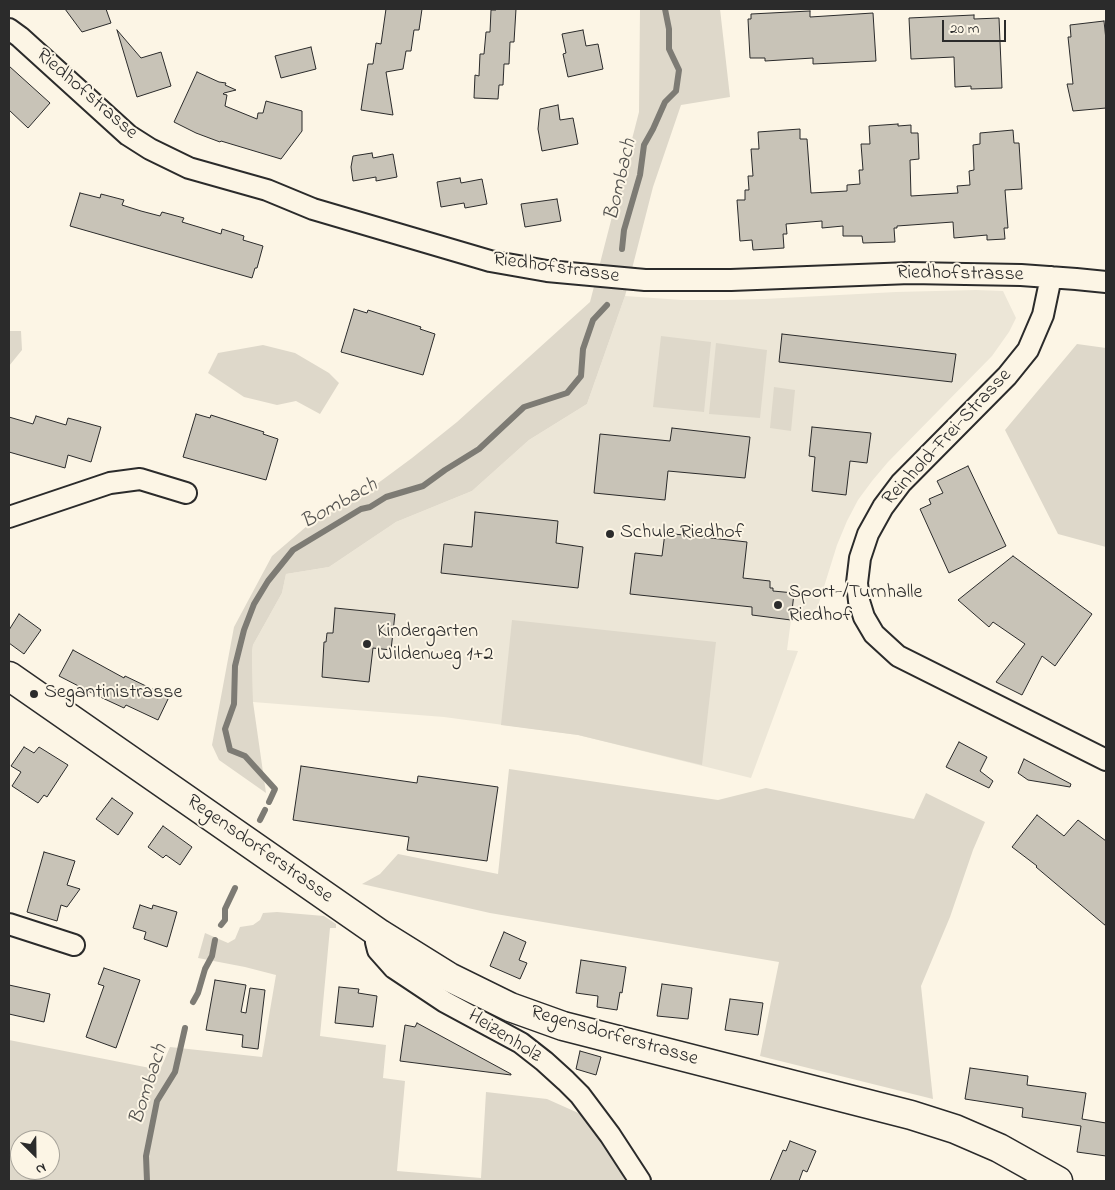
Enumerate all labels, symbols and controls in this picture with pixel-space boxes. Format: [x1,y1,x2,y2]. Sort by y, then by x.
scale bar [945,10,1009,42]
text: 20 m [950,18,979,40]
street label: Riedhofstrasse [30,44,142,146]
water label: Bombach [600,137,644,223]
street label: Riedhofstrasse [491,248,621,290]
street label: Riedhofstrasse [896,262,1024,288]
street label: Reinhold-Frei-Strasse [878,365,1018,511]
water label: Bombach [298,474,382,536]
place label: Schule Riedhof [620,522,744,546]
marker: Schule Riedhof [604,528,616,540]
place label: Sport-/Turnhalle Riedhof [788,582,922,629]
marker: Sport-/Turnhalle Riedhof [772,599,784,611]
place label: Kindergarten Wildenweg 1+2 [377,621,494,668]
marker: Kindergarten Wildenweg 1+2 [361,638,373,650]
place label: Segantinistrasse [44,682,182,706]
marker: Segantinistrasse [28,688,40,700]
street label: Regensdorferstrasse [181,790,337,910]
street label: Regensdorferstrasse [527,1002,701,1072]
street label: Heizenholz [463,1005,545,1069]
water label: Bombach [125,1042,175,1128]
north arrow [10,1130,60,1180]
text: N [32,1157,49,1180]

